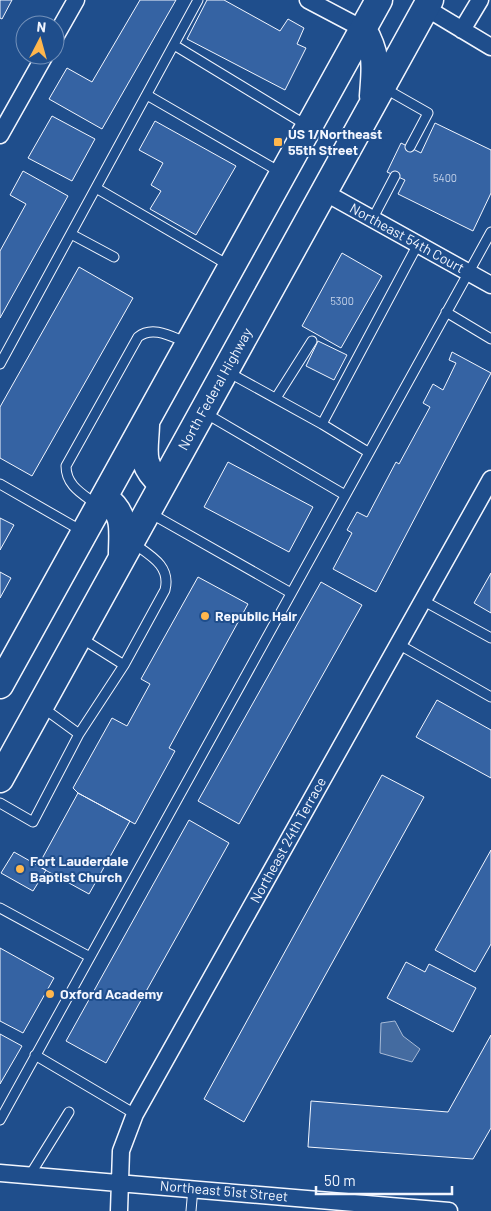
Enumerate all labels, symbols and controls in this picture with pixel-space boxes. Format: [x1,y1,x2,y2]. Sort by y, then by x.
north arrow [15,15,65,65]
text: N [36,18,47,36]
place label: US 1/Northeast 55th Street [288,125,382,158]
marker: US 1/Northeast 55th Street [272,136,284,148]
house number: 5400 [433,171,457,184]
street label: Northeast 54th Court [347,199,468,276]
house number: 5300 [330,294,354,307]
street label: North Federal Highway [174,324,255,453]
place label: Republic Hair [215,607,298,624]
marker: Republic Hair [199,610,211,622]
street label: Northeast 24th Terrace [246,774,329,906]
place label: Fort Lauderdale Baptist Church [30,852,129,885]
marker: Fort Lauderdale Baptist Church [14,863,26,875]
place label: Oxford Academy [60,985,163,1002]
marker: Oxford Academy [44,988,56,1000]
scale bar [316,1164,452,1196]
text: 50 m [324,1171,356,1189]
street label: Northeast 51st Street [159,1176,289,1205]

